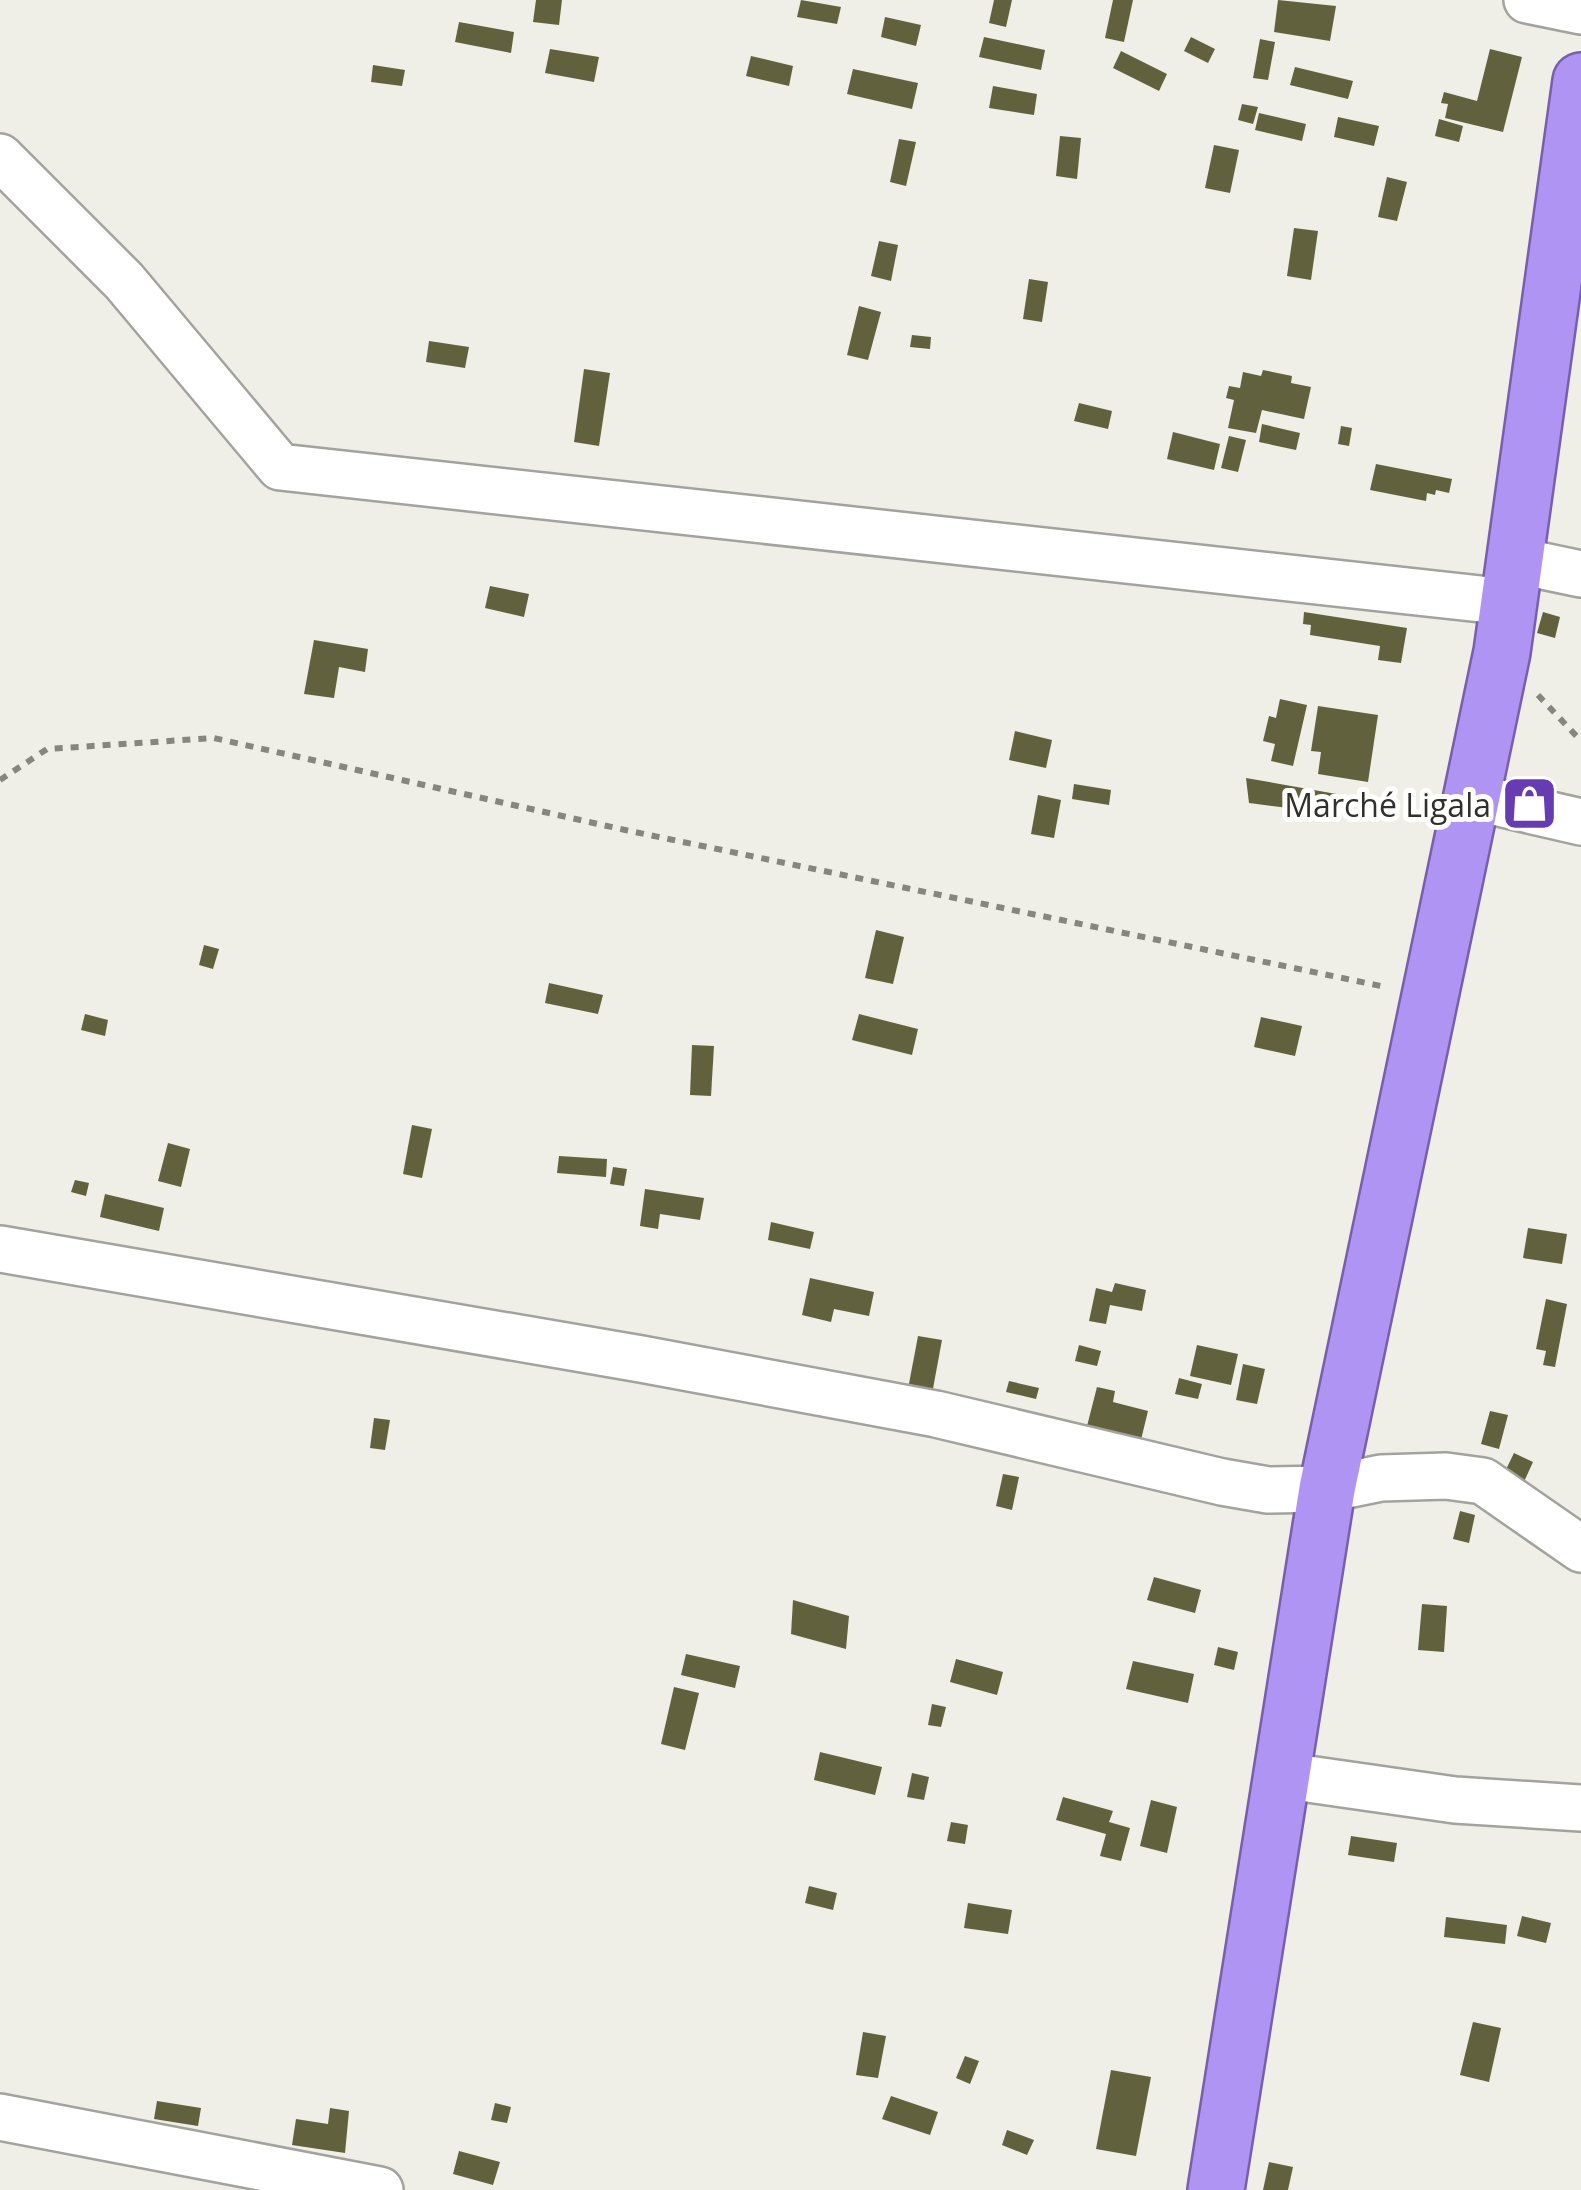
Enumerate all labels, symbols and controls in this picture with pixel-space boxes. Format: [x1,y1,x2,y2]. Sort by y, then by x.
shop icon: Marché Ligala [1500,774,1560,834]
place label: Marché Ligala [1284,783,1491,826]

